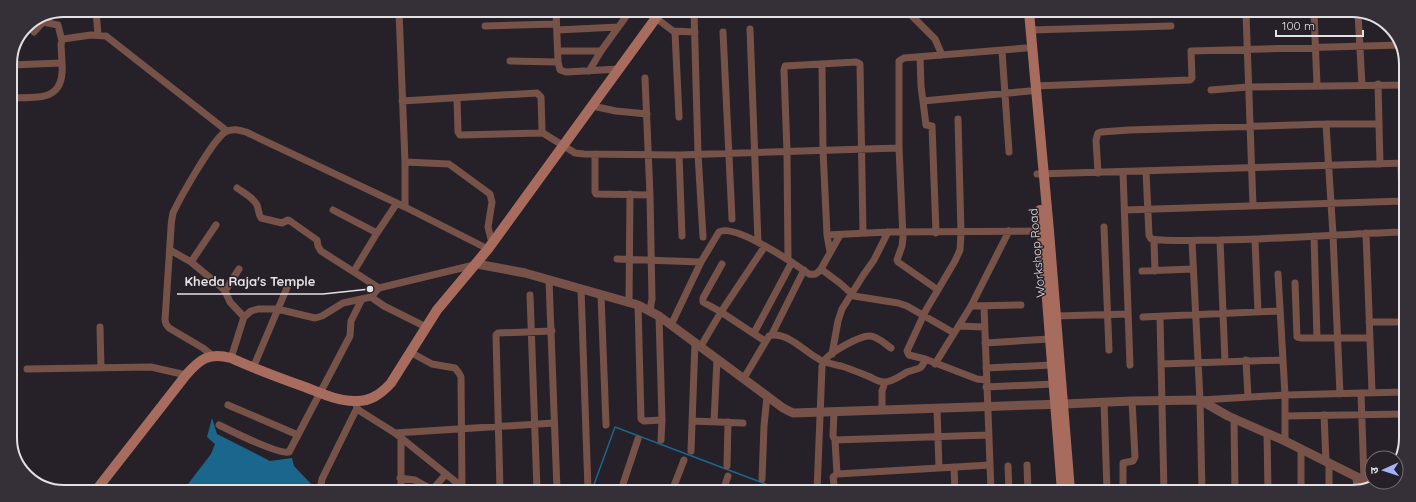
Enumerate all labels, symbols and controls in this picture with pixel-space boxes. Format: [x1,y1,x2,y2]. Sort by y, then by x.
scale bar [1276,12,1363,38]
text: 100 m [1282,18,1315,33]
street label: Workshop Road [1025,208,1048,298]
callout: Kheda Raja's Temple [177,269,323,294]
text: Kheda Raja's Temple [185,273,316,289]
north arrow [1364,450,1404,490]
text: उ [1367,466,1381,474]

